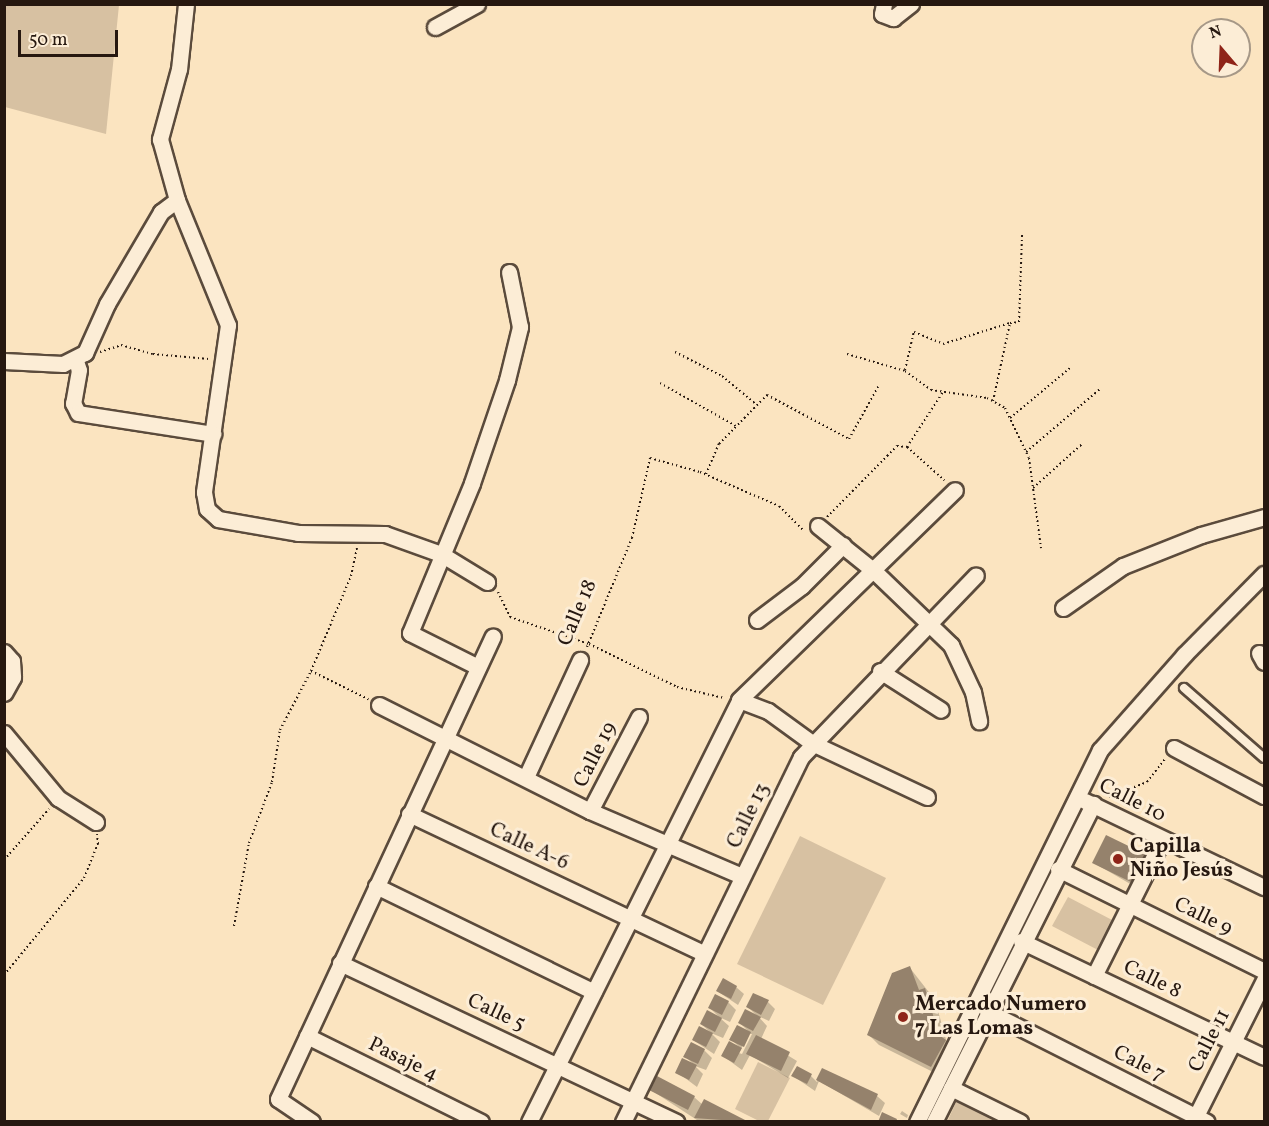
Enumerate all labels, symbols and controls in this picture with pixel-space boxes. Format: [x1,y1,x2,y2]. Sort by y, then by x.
scale bar [21,18,122,56]
north arrow [1191,18,1251,78]
text: N [1207,21,1225,45]
text: 50 m [29,28,68,53]
street label: Calle 18 [553,576,603,650]
street label: Calle 19 [569,718,623,792]
street label: Calle 10 [1094,774,1170,828]
street label: Calle 13 [722,779,776,853]
street label: Calle A-6 [485,818,573,876]
place label: Capilla Niño Jesús [1130,834,1233,884]
marker: Capilla Niño Jesús [1111,852,1125,866]
street label: Calle 9 [1170,892,1236,942]
street label: Calle 8 [1119,955,1185,1005]
street label: Calle 5 [463,989,529,1037]
place label: Mercado Numero 7 Las Lomas [915,992,1087,1042]
street label: Calle 11 [1184,1005,1236,1077]
marker: Mercado Numero 7 Las Lomas [896,1010,910,1024]
street label: Pasaje 4 [364,1032,442,1088]
street label: Cale 7 [1109,1040,1169,1088]

